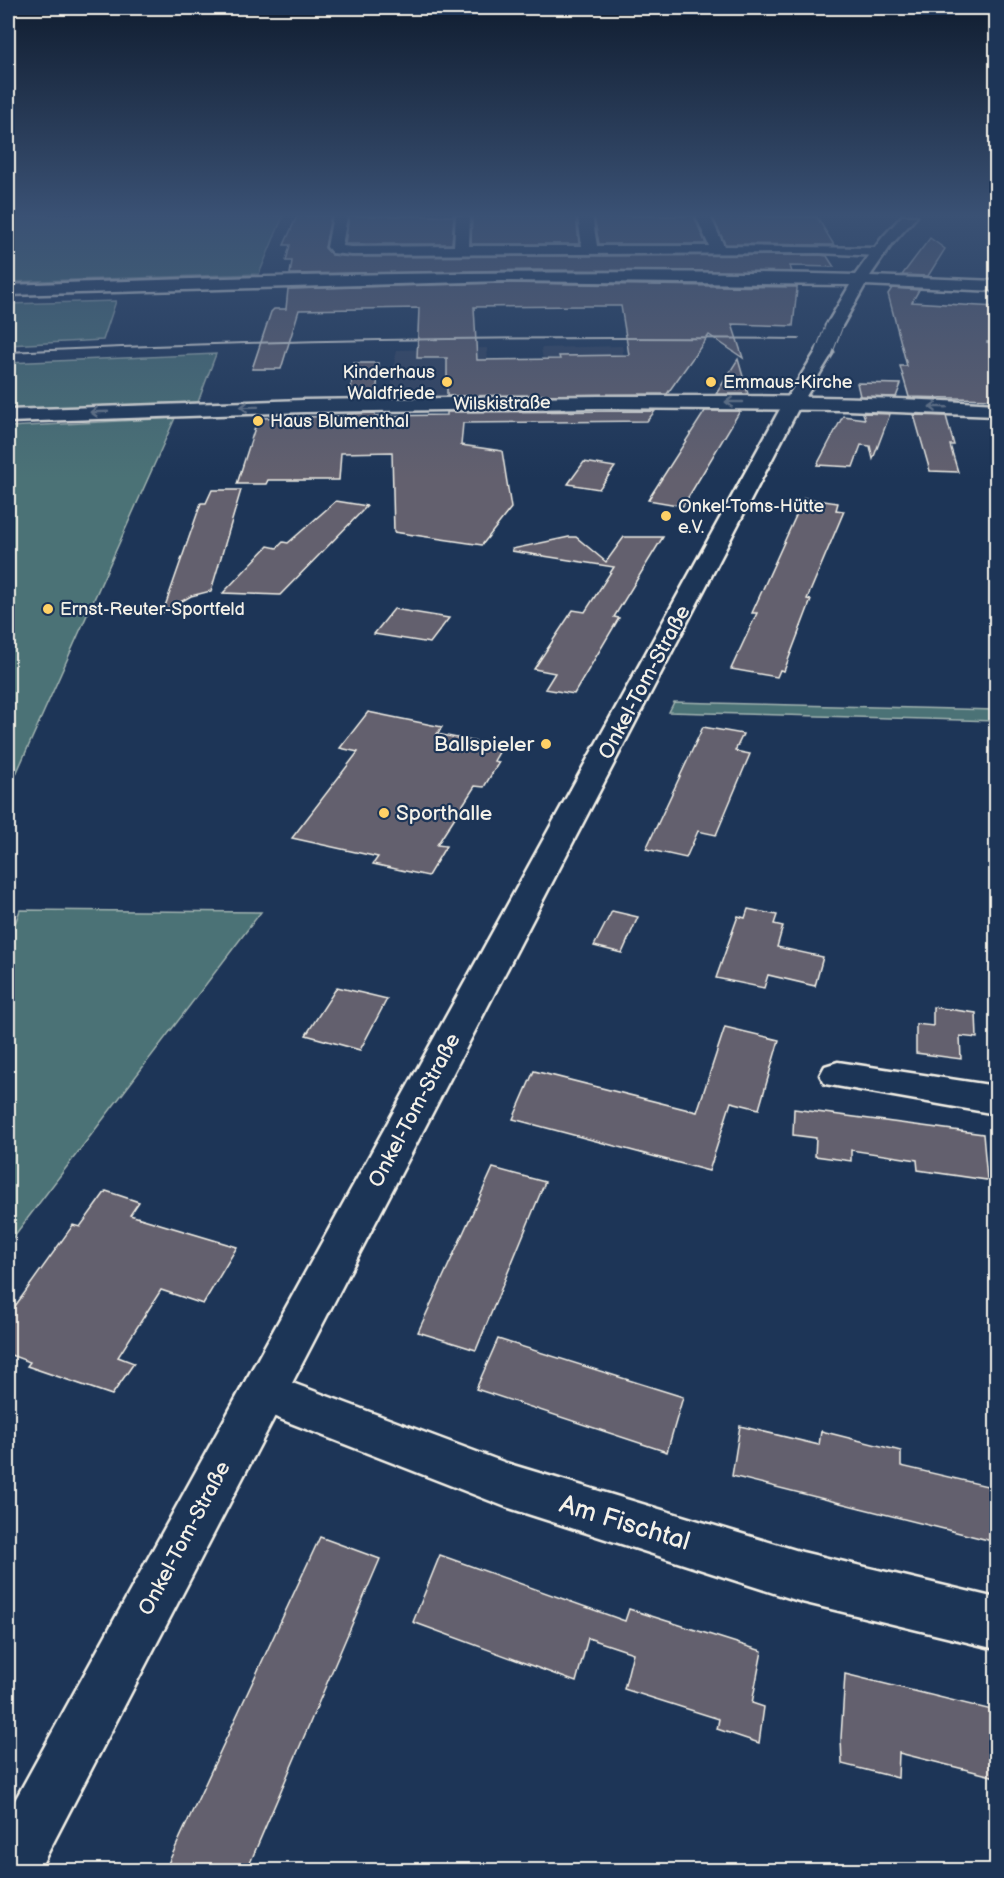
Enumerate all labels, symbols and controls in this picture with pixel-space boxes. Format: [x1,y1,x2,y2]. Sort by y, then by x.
place label: Kinderhaus Waldfriede [342,362,435,404]
place label: Emmaus-Kirche [723,372,853,393]
marker: Kinderhaus Waldfriede [440,375,454,389]
marker: Emmaus-Kirche [704,375,718,389]
street label: Wilskistraße [453,392,551,415]
one-way arrow [725,396,745,408]
one-way arrow [239,401,259,412]
one-way arrow [929,401,949,413]
one-way arrow [89,406,109,417]
place label: Haus Blumenthal [270,411,409,432]
marker: Haus Blumenthal [251,414,265,428]
place label: Onkel-Toms-Hütte e.V. [678,496,825,538]
marker: Onkel-Toms-Hütte e.V. [659,509,673,523]
place label: Ernst-Reuter-Sportfeld [60,599,245,620]
street label: Onkel-Tom-Straße [593,601,696,763]
marker: Ernst-Reuter-Sportfeld [41,602,55,616]
place label: Ballspieler [434,732,534,757]
marker: Ballspieler [539,737,553,751]
place label: Sporthalle [396,801,492,826]
marker: Sporthalle [377,806,391,820]
street label: Onkel-Tom-Straße [363,1029,466,1191]
street label: Onkel-Tom-Straße [133,1457,236,1619]
street label: Am Fischtal [556,1489,694,1558]

